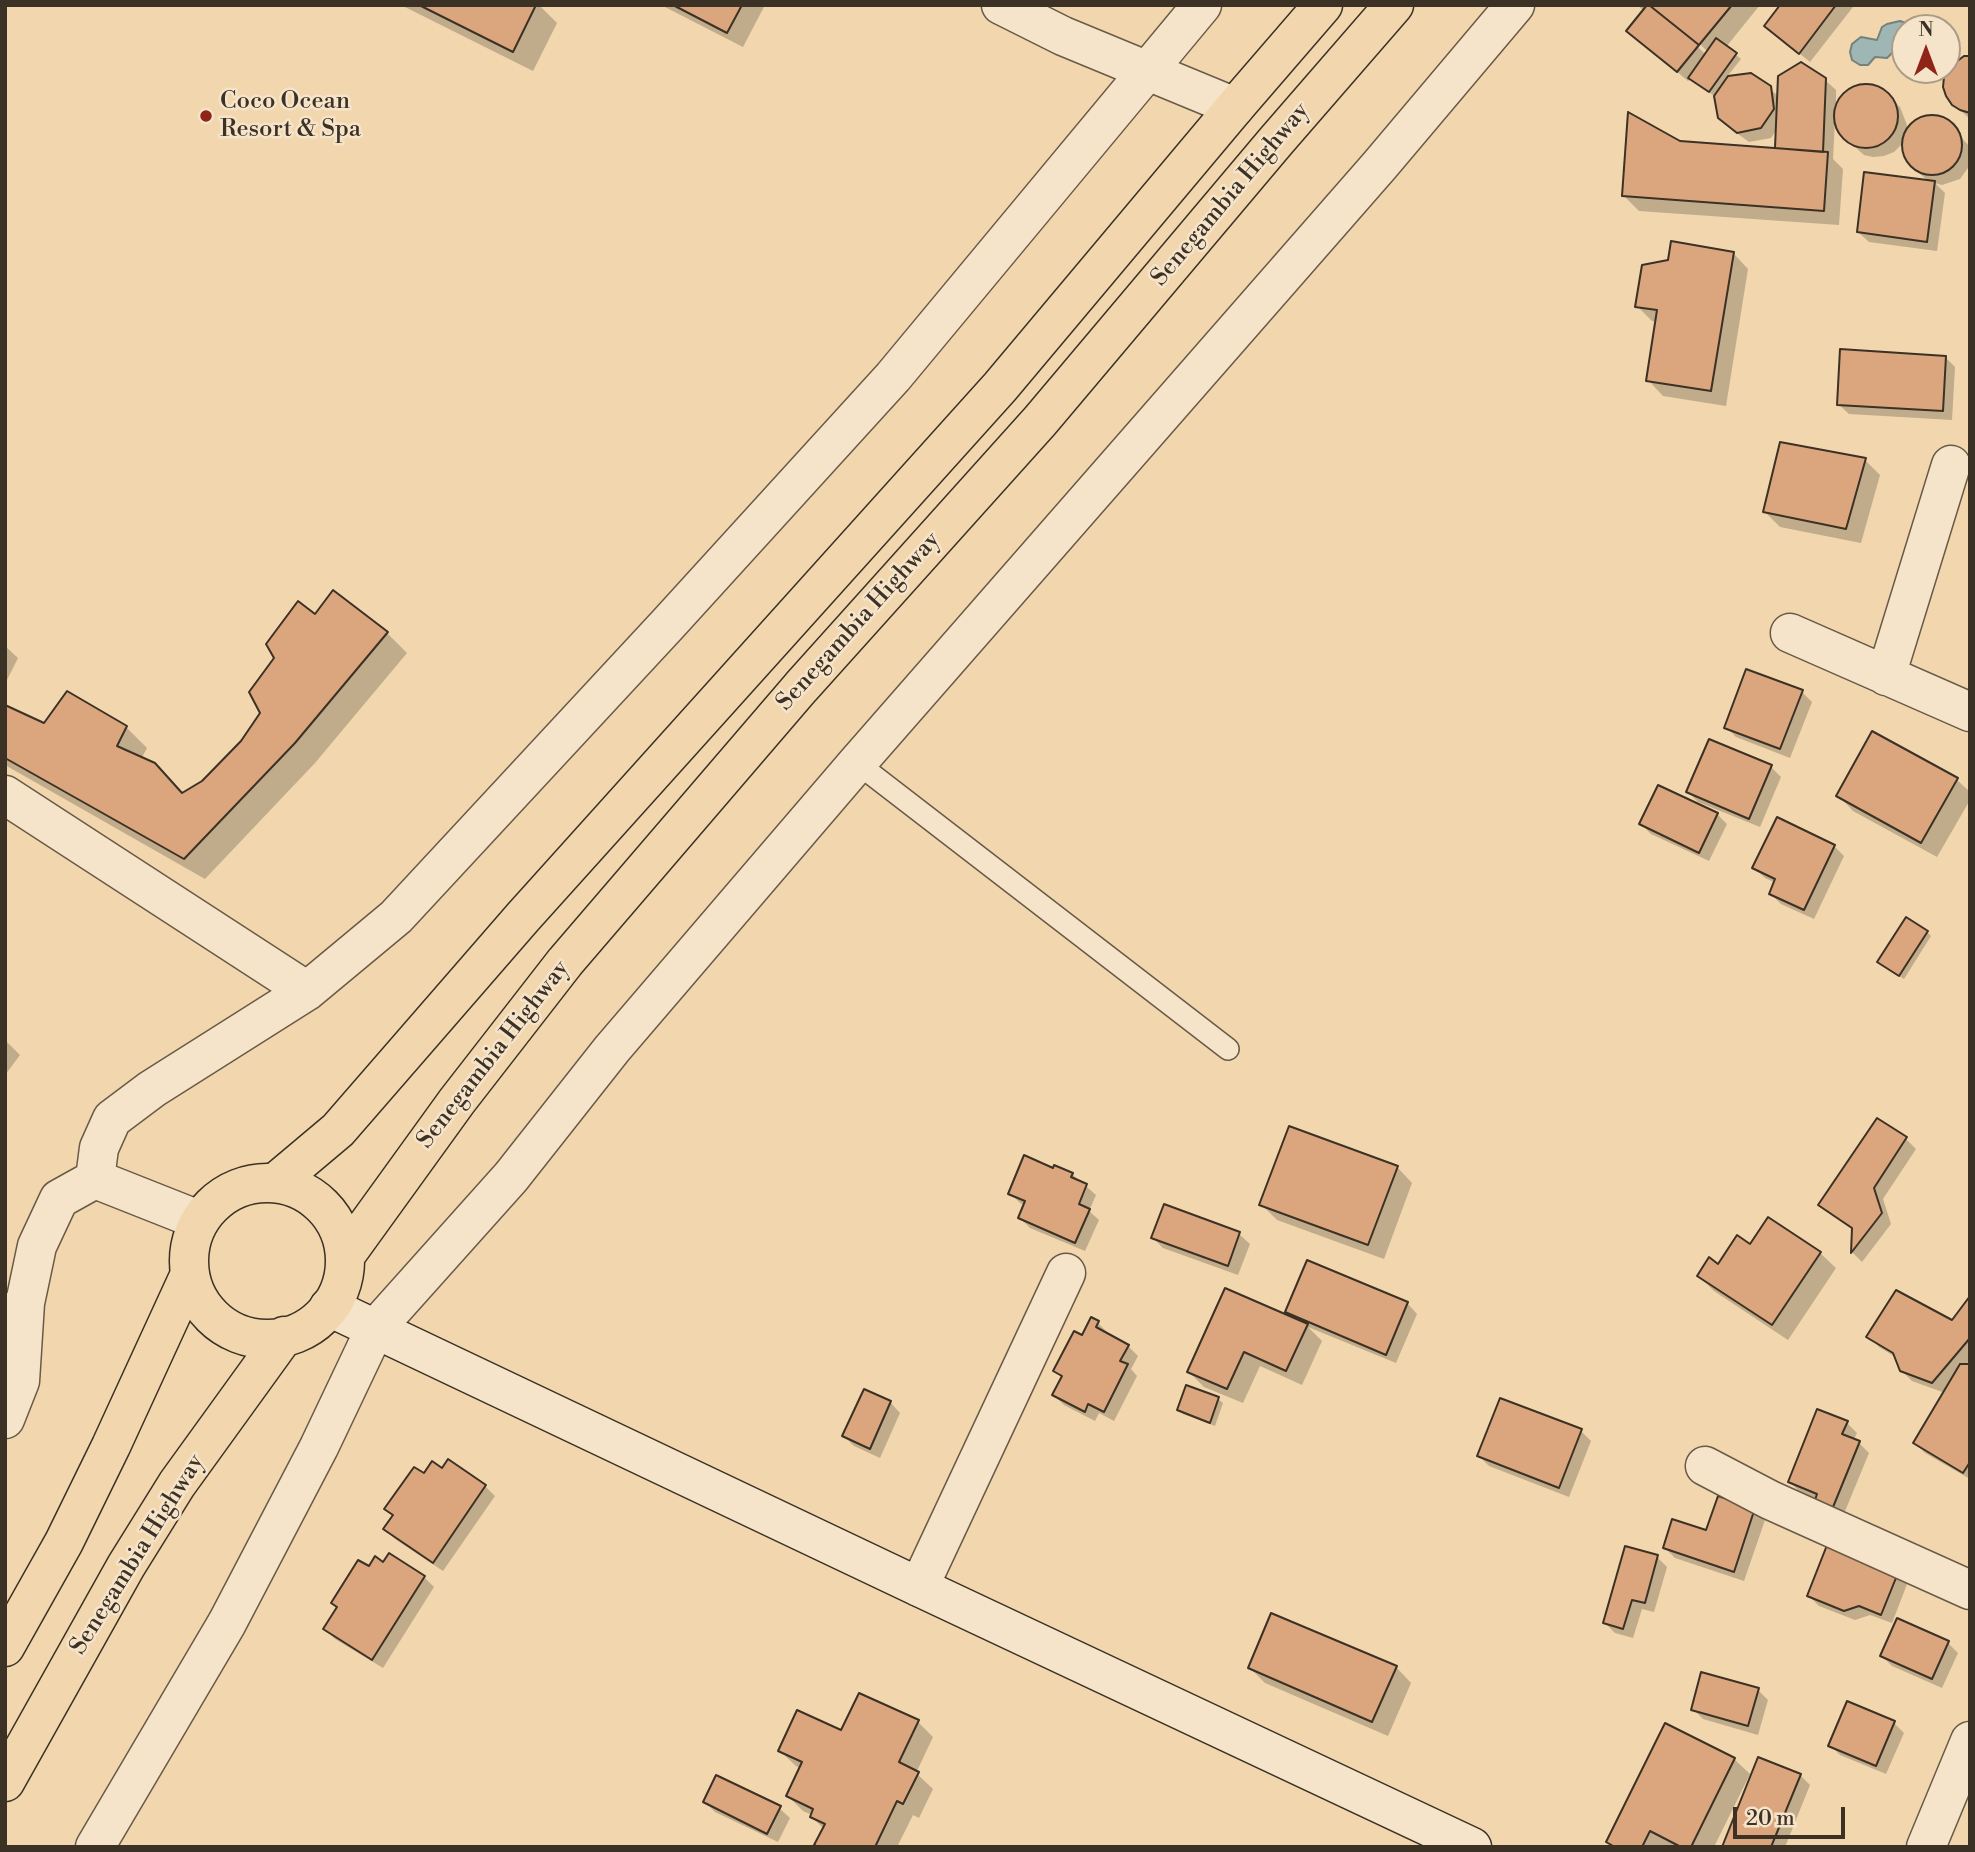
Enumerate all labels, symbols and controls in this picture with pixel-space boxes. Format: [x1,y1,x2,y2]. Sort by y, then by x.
north arrow [1891,14,1961,84]
text: N [1918,18,1934,42]
place label: Coco Ocean Resort & Spa [220,88,361,144]
street label: Senegambia Highway [1146,97,1316,293]
marker: Coco Ocean Resort & Spa [198,108,214,124]
street label: Senegambia Highway [771,527,947,717]
street label: Senegambia Highway [412,955,576,1155]
street label: Senegambia Highway [65,1450,211,1660]
scale bar [1737,1792,1849,1836]
text: 20 m [1746,1806,1795,1832]

